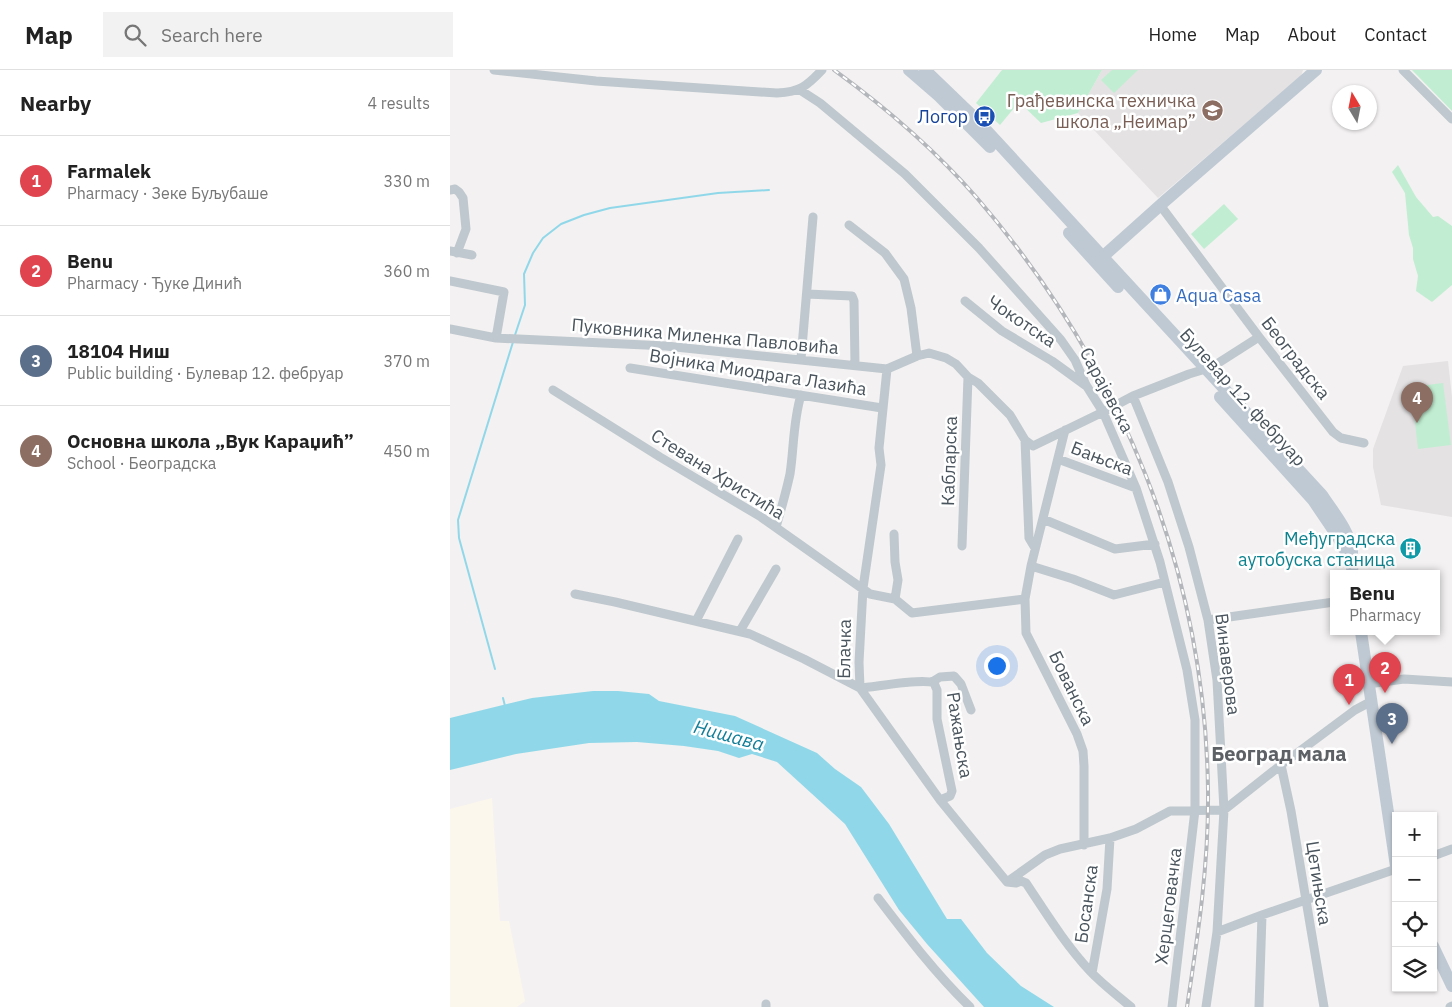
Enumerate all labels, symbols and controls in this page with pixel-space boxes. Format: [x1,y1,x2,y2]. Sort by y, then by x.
search box [103,12,453,57]
text: Map [25,19,73,51]
icon: search [121,21,149,49]
text: Search here [161,23,263,47]
text: Home [1149,23,1197,46]
text: Map [1225,23,1260,46]
text: About [1288,23,1336,46]
text: Contact [1364,23,1427,46]
north arrow [1332,85,1377,130]
text: Nearby [20,89,91,117]
place label: Грађевинска техничка школа „Неимар” [1007,89,1196,133]
text: 4 results [367,93,430,113]
school or university icon: Грађевинска техничка школа „Неимар” [1200,98,1224,122]
bus stop icon: Логор [972,104,996,128]
place label: Логор [918,105,968,128]
text: Farmalek [67,159,151,183]
text: 1 [31,171,41,191]
text: 330 m [383,171,430,191]
text: Pharmacy · Зеке Буљубаше [67,183,268,203]
text: Benu [67,249,113,273]
text: 2 [31,261,41,281]
text: 360 m [383,261,430,281]
text: Pharmacy · Ђуке Динић [67,273,242,293]
shop icon: Aqua Casa [1148,283,1172,307]
place label: Aqua Casa [1176,284,1262,307]
street label: Чокотска [983,290,1061,353]
street label: Београдска [1257,312,1336,404]
street label: Пуковника Миленка Павловића [570,313,840,359]
street label: Булевар 12. фебруар [1175,323,1311,471]
text: 18104 Ниш [67,339,170,363]
street label: Војника Миодрага Лазића [648,343,869,401]
street label: Сарајевска [1075,343,1139,437]
text: 3 [31,351,41,371]
text: 370 m [383,351,430,371]
text: Public building · Булевар 12. фебруар [67,363,344,383]
pin: 4 [1401,382,1433,423]
street label: Кабларска [936,415,962,506]
street label: Стевана Христића [647,424,789,525]
text: Основна школа „Вук Караџић” [67,429,354,453]
street label: Бањска [1068,436,1137,480]
text: 4 [31,441,41,461]
text: 450 m [383,441,430,461]
text: School · Београдска [67,453,216,473]
place label: Међуградска аутобуска станица [1238,527,1395,571]
building icon: Међуградска аутобуска станица [1399,536,1423,560]
popup [1330,570,1440,635]
text: Benu [1349,581,1395,605]
text: Pharmacy [1349,605,1421,625]
street label: Винаверова [1210,612,1246,717]
street label: Блачка [832,618,856,679]
street label: Бованска [1044,647,1100,729]
pin: 2 [1369,652,1401,693]
your location [984,653,1010,679]
pin: 1 [1333,664,1365,705]
street label: Ражањска [942,690,978,780]
pin: 3 [1376,703,1408,744]
water label: Нишава [691,714,767,756]
district label: Београд мала [1211,740,1347,767]
map controls [1392,812,1437,992]
button: + [1392,812,1437,857]
street label: Цетињска [1301,839,1337,927]
street label: Херцеговачка [1149,846,1187,966]
button: − [1392,857,1437,902]
street label: Босанска [1069,863,1103,945]
button: locate [1392,902,1437,947]
button: layers [1392,947,1437,992]

